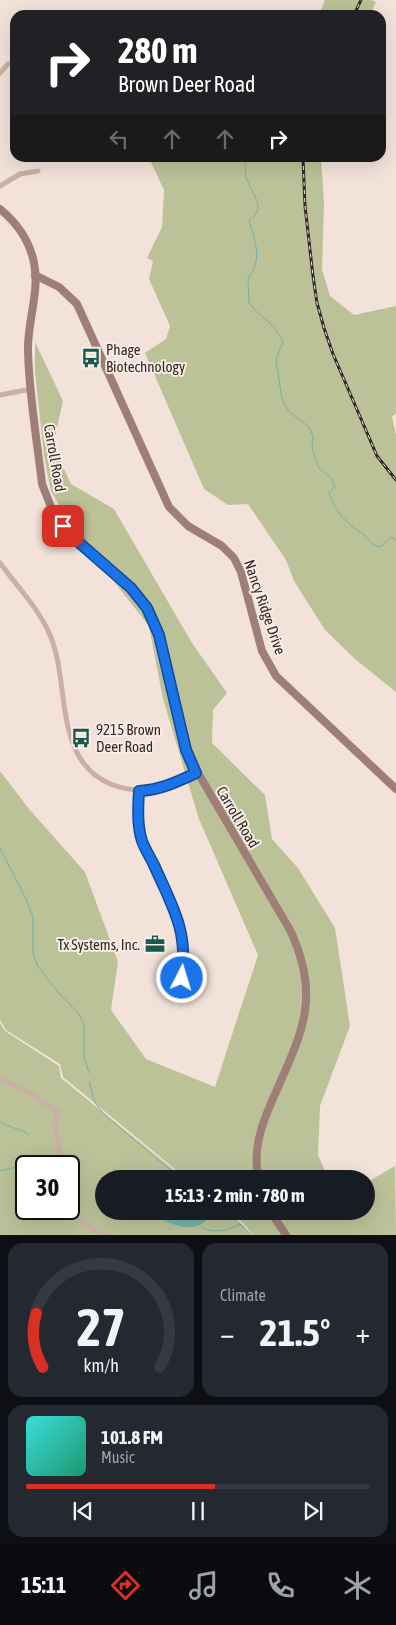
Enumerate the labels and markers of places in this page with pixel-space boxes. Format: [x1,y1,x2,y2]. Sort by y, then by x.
place label: Phage Biotechnology [106,341,185,375]
bus stop icon: Phage Biotechnology [80,347,102,369]
pin [42,505,84,547]
place label: 9215 Brown Deer Road [96,721,161,755]
bus stop icon: 9215 Brown Deer Road [70,727,92,749]
office icon: Tx Systems, Inc. [144,933,166,955]
place label: Tx Systems, Inc. [57,936,140,953]

